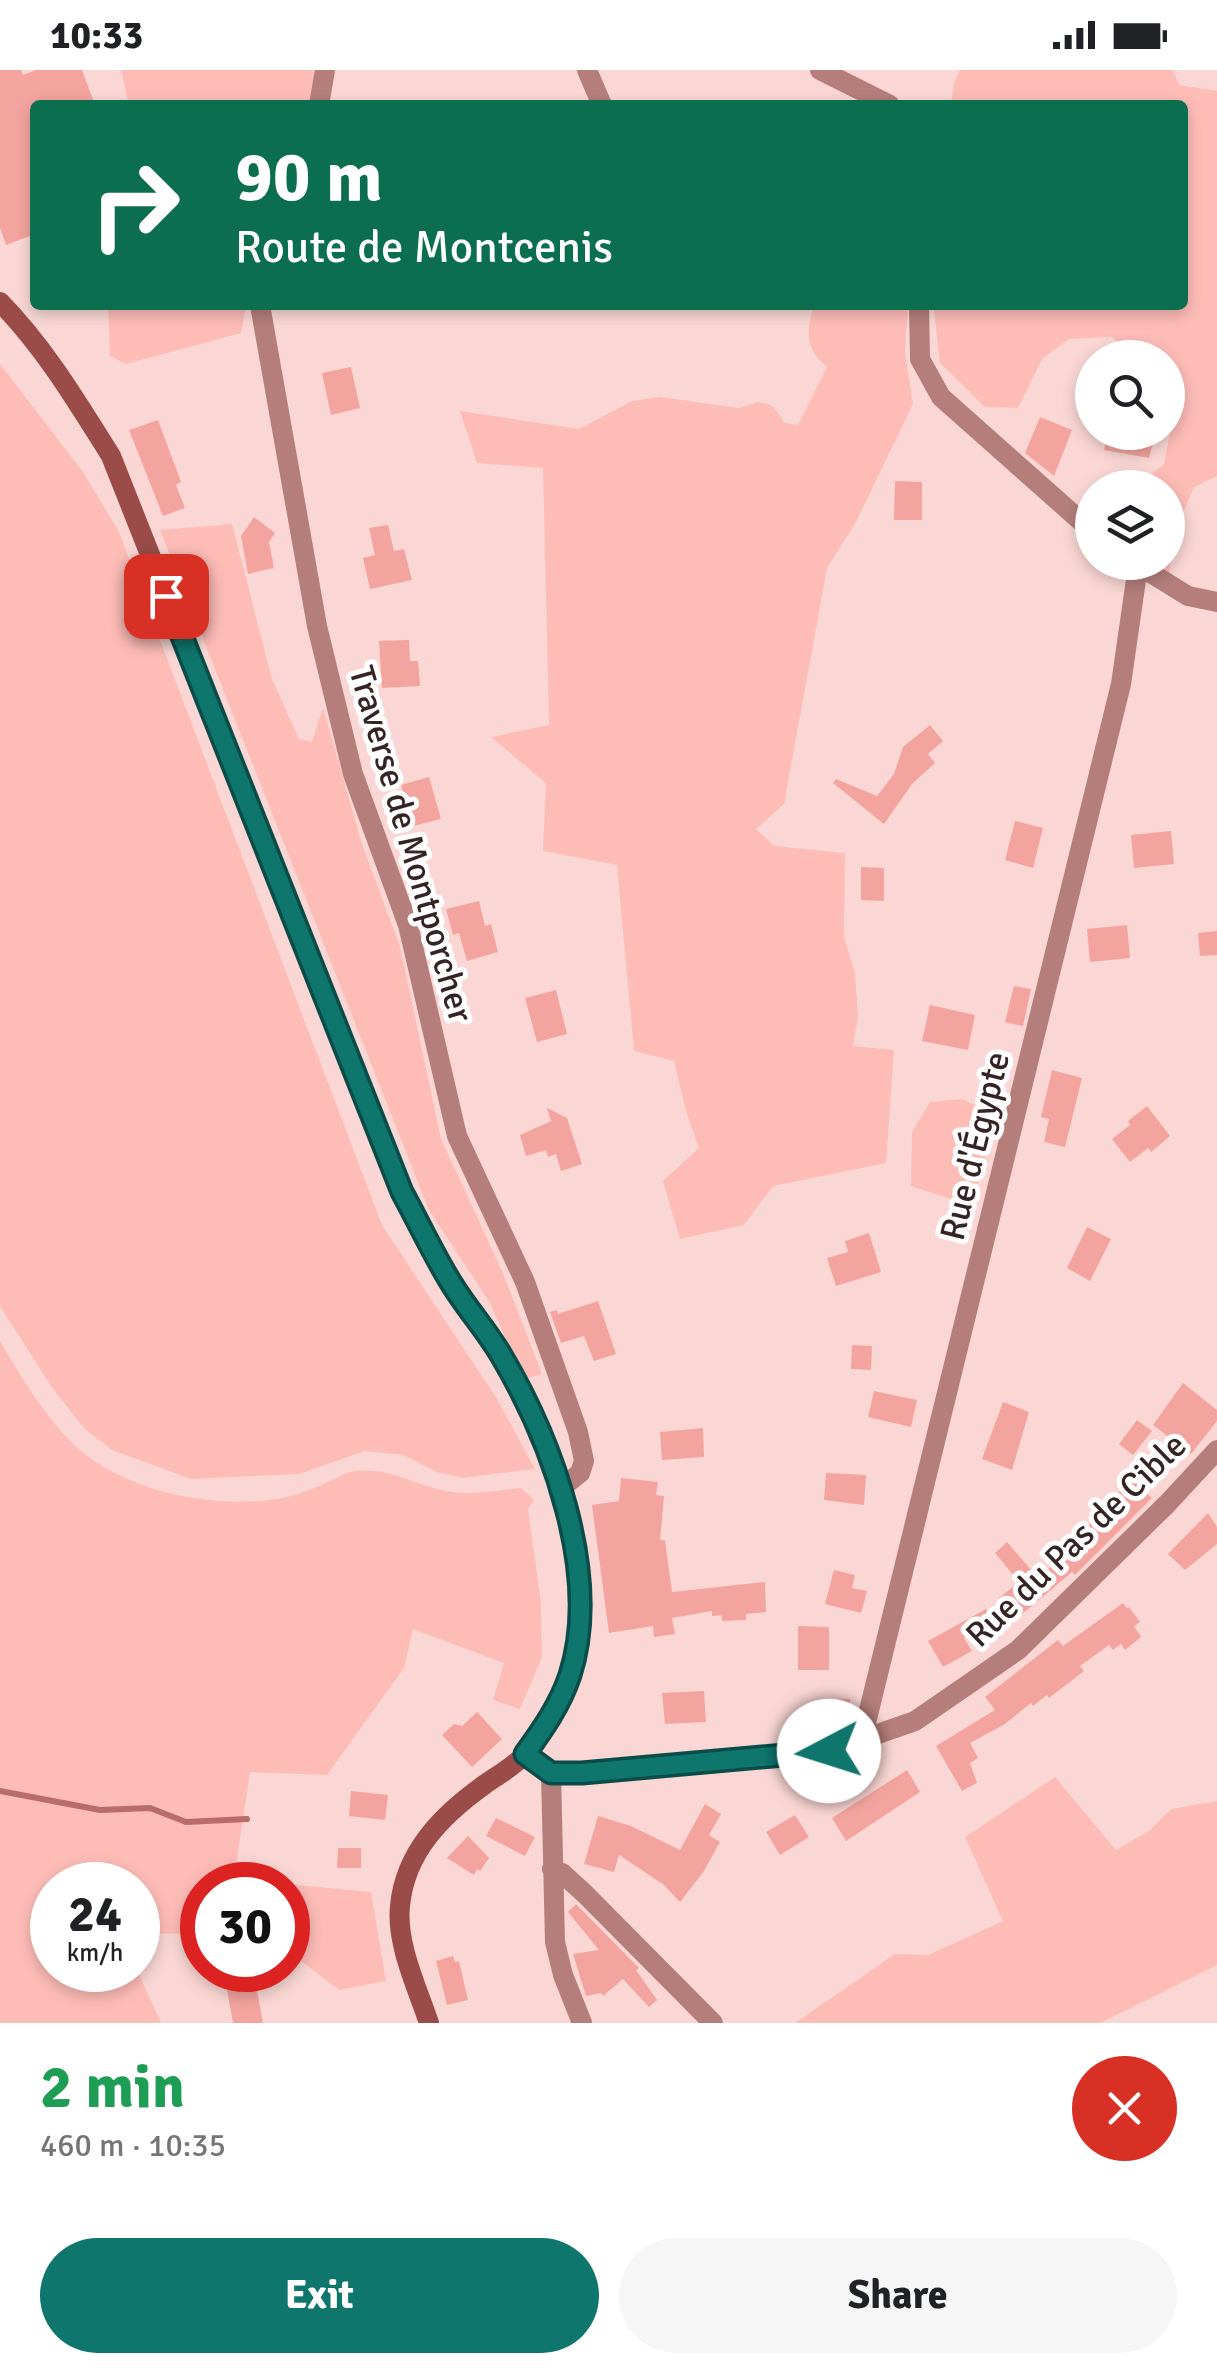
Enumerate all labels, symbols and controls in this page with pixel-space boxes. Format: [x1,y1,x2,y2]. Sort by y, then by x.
text: 10:33 [50,12,143,59]
text: 90 m [235,134,383,220]
icon: right [70,140,200,270]
text: Route de Montcenis [235,220,613,275]
map controls [1075,340,1185,580]
button: search [1075,340,1185,450]
button: layers [1075,470,1185,580]
pin [124,554,209,639]
icon: arrive [139,569,194,624]
street label: Traverse de Montporcher [340,661,482,1027]
street label: Rue d'Égypte [931,1047,1019,1245]
street label: Rue du Pas de Cible [957,1424,1195,1656]
position arrow [777,1699,881,1803]
speed limit sign: 30 [180,1862,310,1992]
text: 24 [68,1884,122,1946]
text: km/h [67,1937,123,1968]
text: 2 min [40,2051,185,2125]
button: close [1072,2056,1177,2161]
text: 460 m · 10:35 [40,2126,226,2165]
button: Exit [40,2238,599,2353]
button: Share [619,2238,1177,2353]

